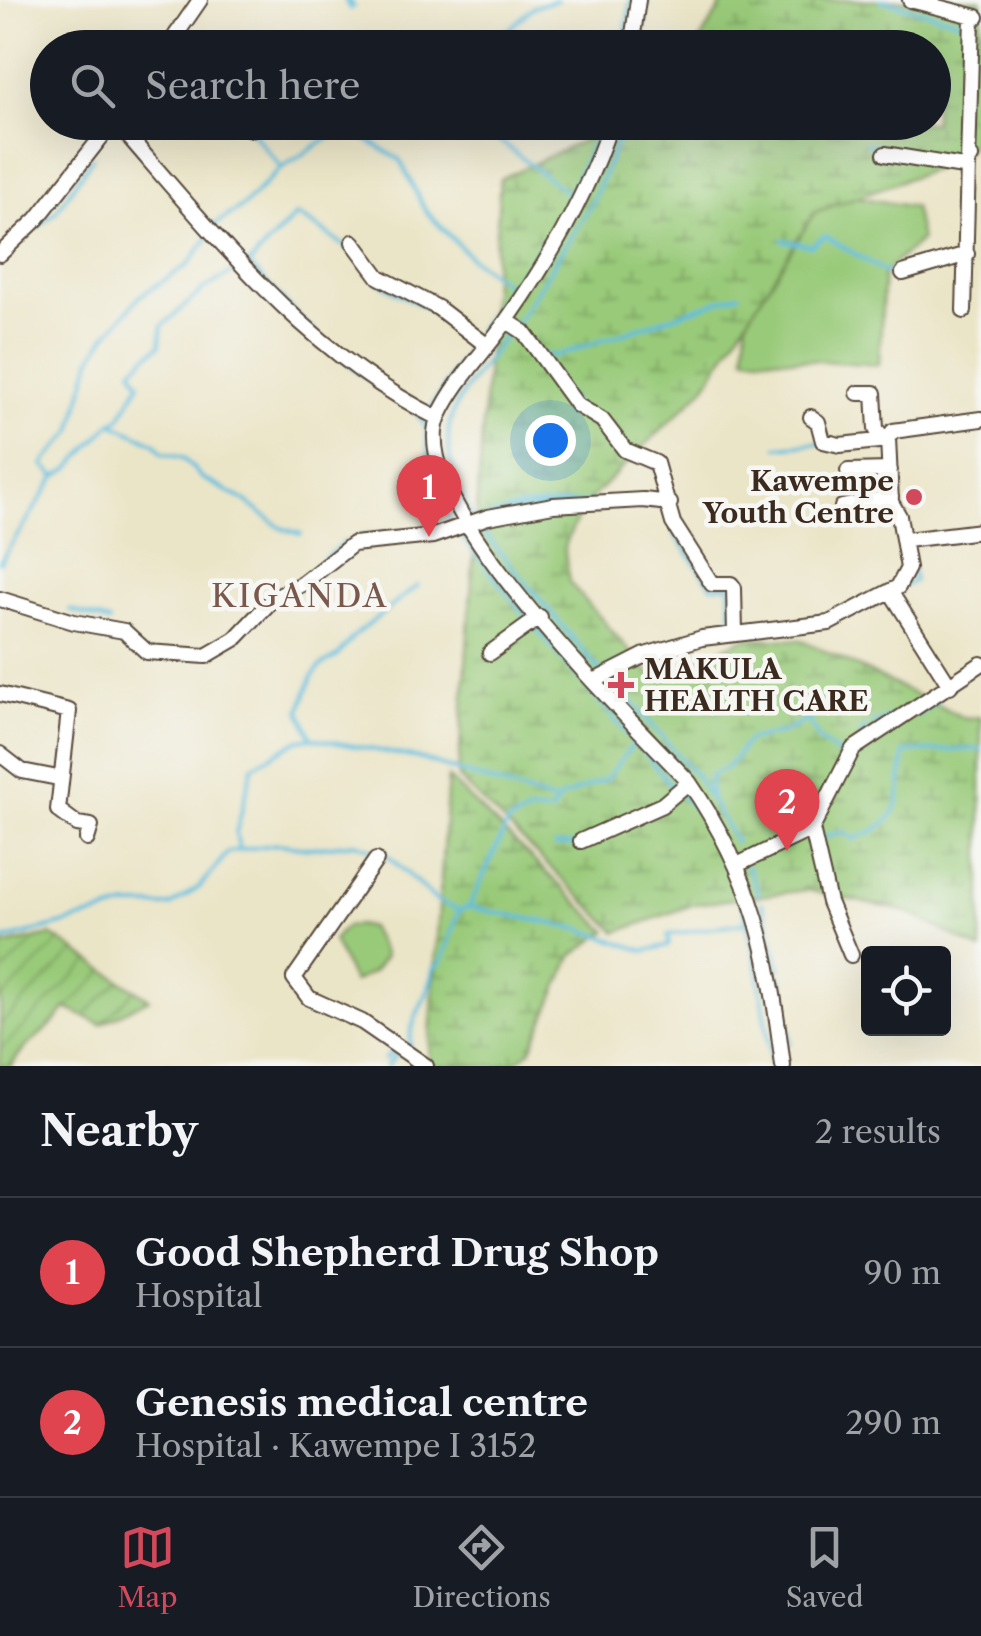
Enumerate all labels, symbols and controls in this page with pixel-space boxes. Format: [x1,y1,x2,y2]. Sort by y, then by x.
search box [30,30,951,140]
icon: search [65,58,120,113]
text: Search here [145,62,360,109]
your location [525,415,576,466]
pin: 1 [396,454,462,537]
place label: Kawempe Youth Centre [702,464,894,530]
marker: Kawempe Youth Centre [903,486,925,508]
district label: KIGANDA [211,576,389,615]
place label: MAKULA HEALTH CARE [644,652,869,718]
marker: MAKULA HEALTH CARE [608,672,634,698]
pin: 2 [754,768,820,851]
map controls [861,946,951,1036]
button: locate [861,946,951,1036]
text: Nearby [40,1105,198,1157]
text: 2 results [815,1112,941,1151]
text: Good Shepherd Drug Shop [135,1229,659,1276]
text: 1 [65,1253,80,1292]
text: 90 m [864,1253,941,1292]
text: Hospital [135,1276,262,1315]
text: Genesis medical centre [135,1379,588,1426]
text: 2 [63,1403,82,1442]
text: 290 m [845,1403,941,1442]
text: Hospital · Kawempe I 3152 [135,1426,536,1465]
tab: Map [117,1520,178,1614]
tab: Directions [412,1520,551,1614]
tab: Saved [786,1520,864,1614]

